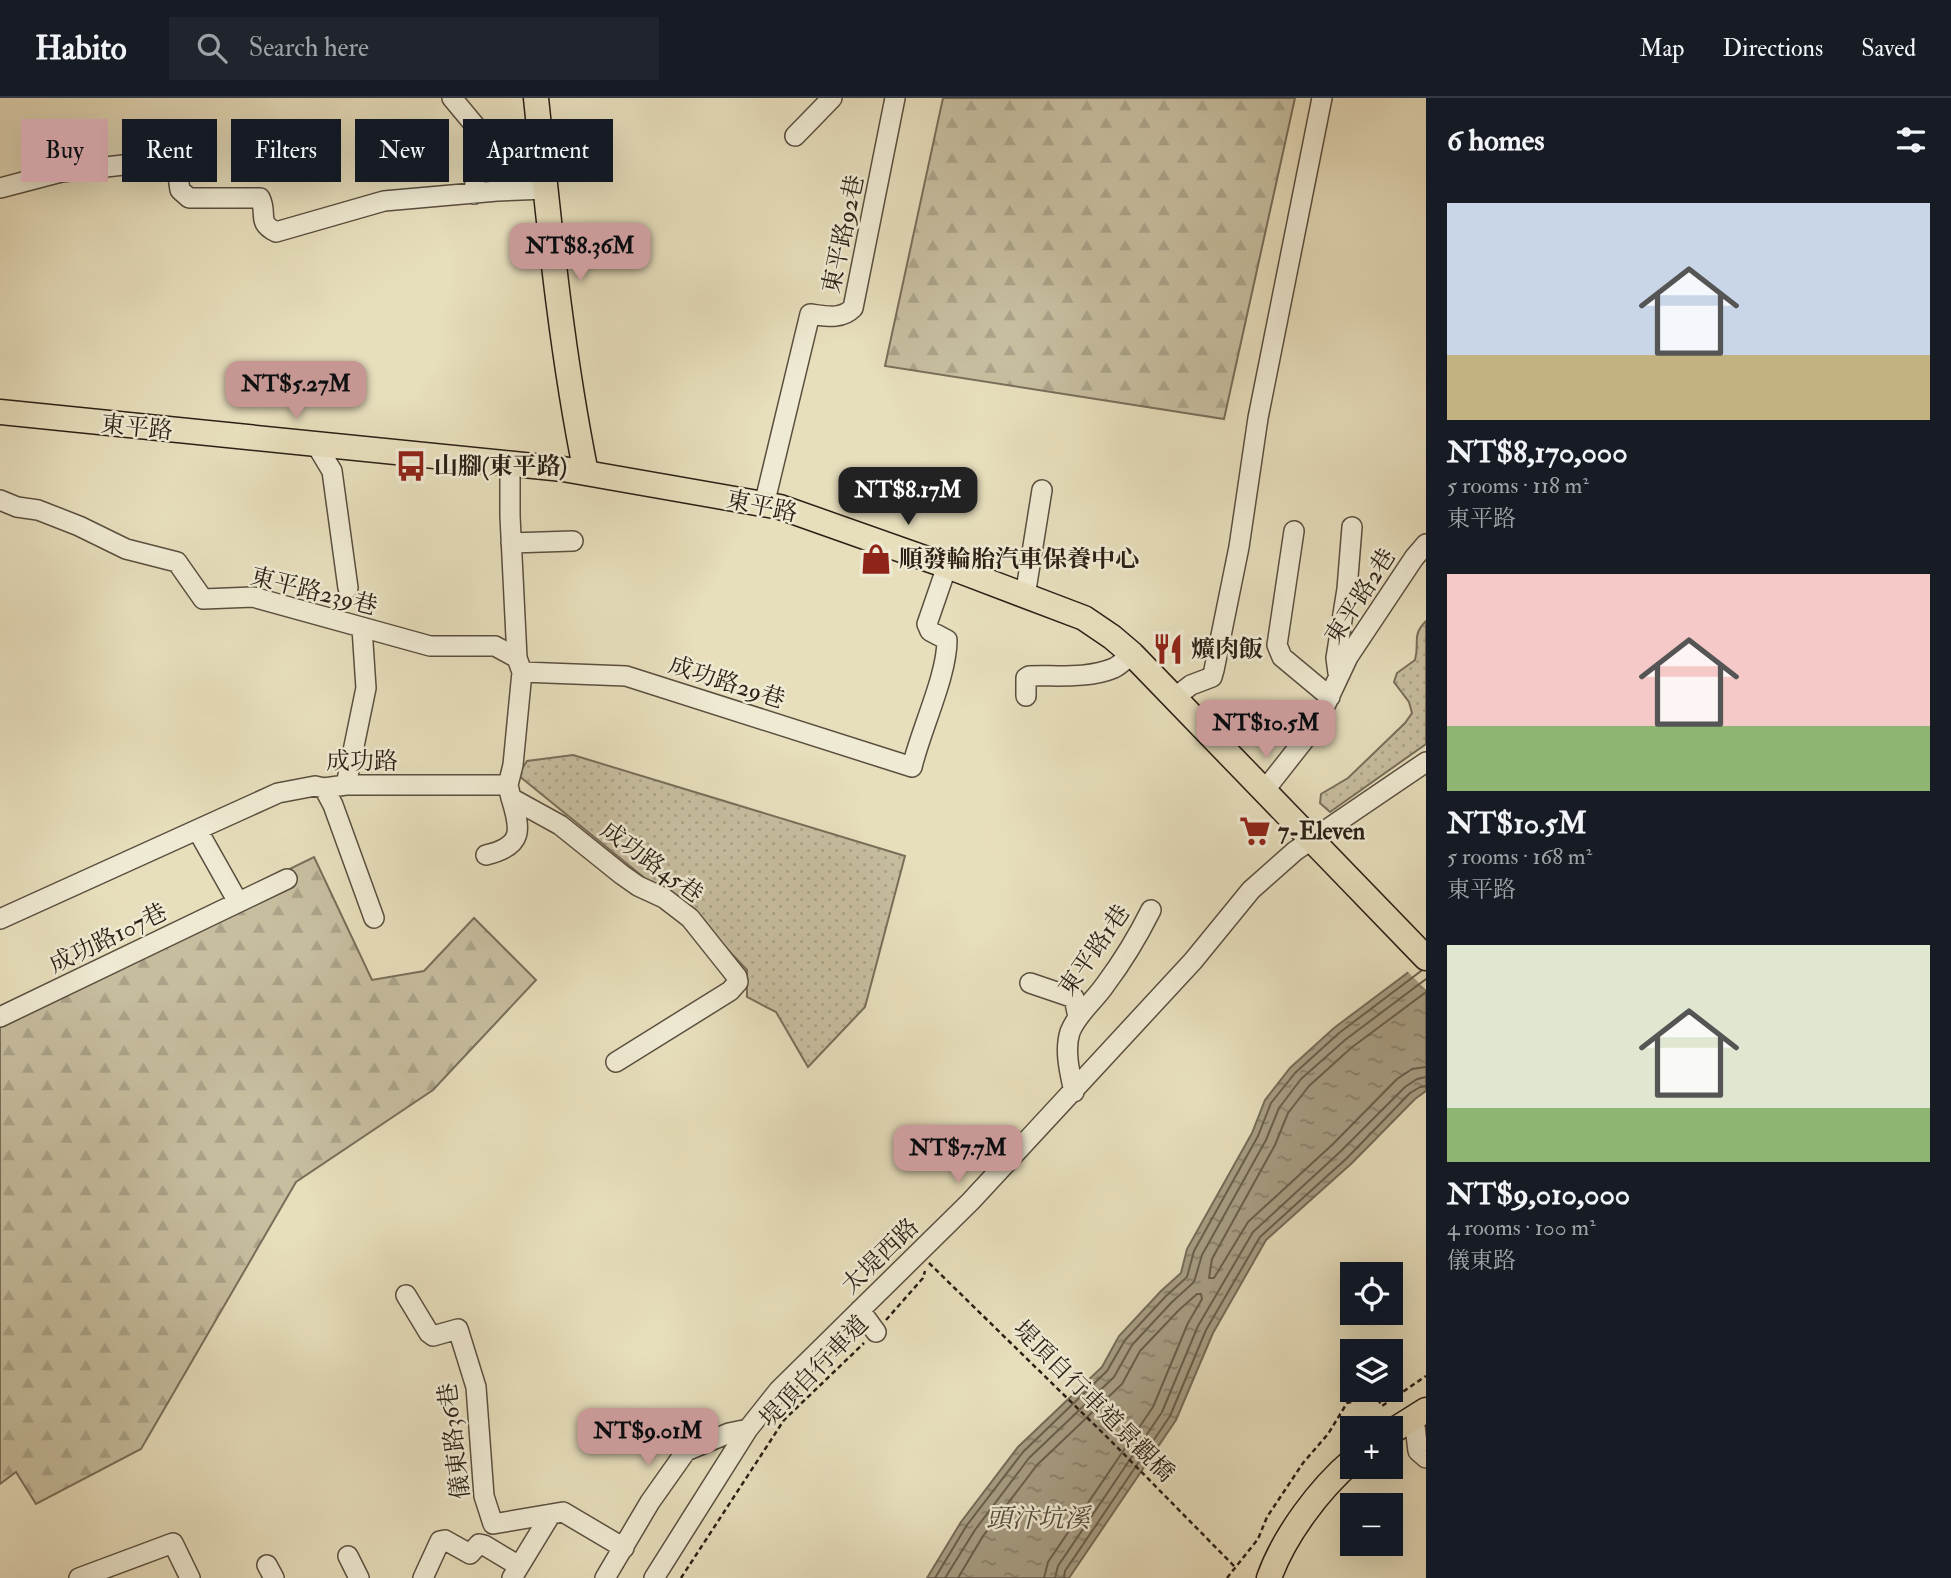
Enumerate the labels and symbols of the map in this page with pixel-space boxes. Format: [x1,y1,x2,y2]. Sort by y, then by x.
street label: 東平路92巷 [816,172,871,296]
pin: NT$8.36M [508,223,652,283]
pin: NT$5.27M [224,362,368,421]
street label: 東平路 [100,408,174,447]
bus stop icon: 山腳(東平路) [394,449,428,483]
place label: 山腳(東平路) [434,451,567,482]
pin: NT$8.17M [836,468,980,527]
street label: 東平路 [723,484,800,529]
shop icon: 順發輪胎汽車保養中心 [859,542,893,576]
street label: 東平路2巷 [1318,542,1403,650]
place label: 順發輪胎汽車保養中心 [899,544,1139,575]
street label: 東平路239巷 [247,561,381,622]
restaurant icon: 爌肉飯 [1151,632,1185,666]
place label: 爌肉飯 [1191,634,1263,665]
street label: 成功路29巷 [665,649,789,716]
pin: NT$10.5M [1194,700,1338,760]
street label: 成功路 [326,746,398,777]
supermarket icon: 7-Eleven [1238,814,1272,848]
street label: 成功路45巷 [594,815,709,910]
place label: 7-Eleven [1278,816,1366,847]
street label: 成功路107巷 [44,897,172,980]
street label: 東平路1巷 [1052,899,1137,1002]
pin: NT$7.7M [893,1126,1023,1185]
street label: 太堤西路 [835,1212,926,1301]
street label: 堤頂自行車道 [753,1309,876,1434]
street label: 堤頂自行車道景觀橋 [1006,1314,1181,1489]
street label: 儀東路36巷 [432,1381,477,1501]
pin: NT$9.01M [576,1408,720,1468]
water label: 頭汴坑溪 [986,1503,1093,1535]

